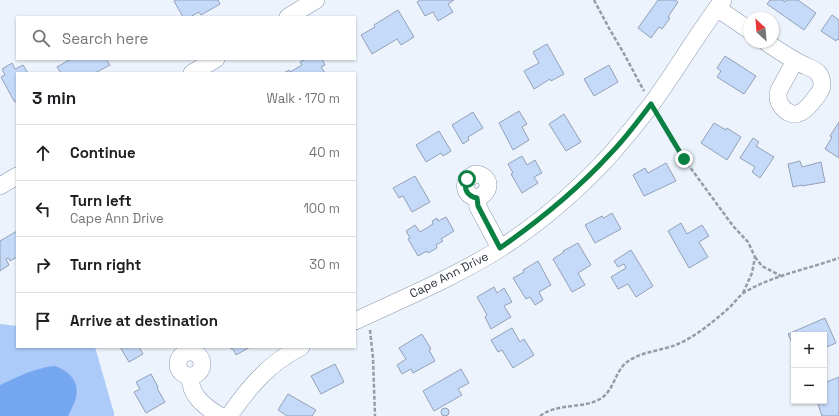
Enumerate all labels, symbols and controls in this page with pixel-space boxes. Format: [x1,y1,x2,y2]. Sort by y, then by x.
north arrow [743,12,779,48]
search box [16,16,356,60]
icon: search [30,27,52,49]
text: Search here [62,29,148,48]
text: 3 min [32,87,76,109]
text: Walk · 170 m [266,90,340,107]
icon: ahead [32,142,54,164]
text: Continue [70,143,136,162]
text: 40 m [309,144,340,161]
route end [675,150,693,168]
route start [458,170,476,188]
text: Turn left [70,191,132,210]
icon: left [32,198,54,220]
text: 100 m [303,200,340,217]
text: Cape Ann Drive [70,210,164,227]
street label: Cape Ann Drive [407,248,491,302]
icon: right [32,254,54,276]
text: Turn right [70,255,141,274]
text: 30 m [309,256,340,273]
icon: arrive [32,310,54,332]
text: Arrive at destination [70,311,218,330]
map controls [791,332,827,404]
button: + [791,332,827,368]
button: − [791,368,827,404]

